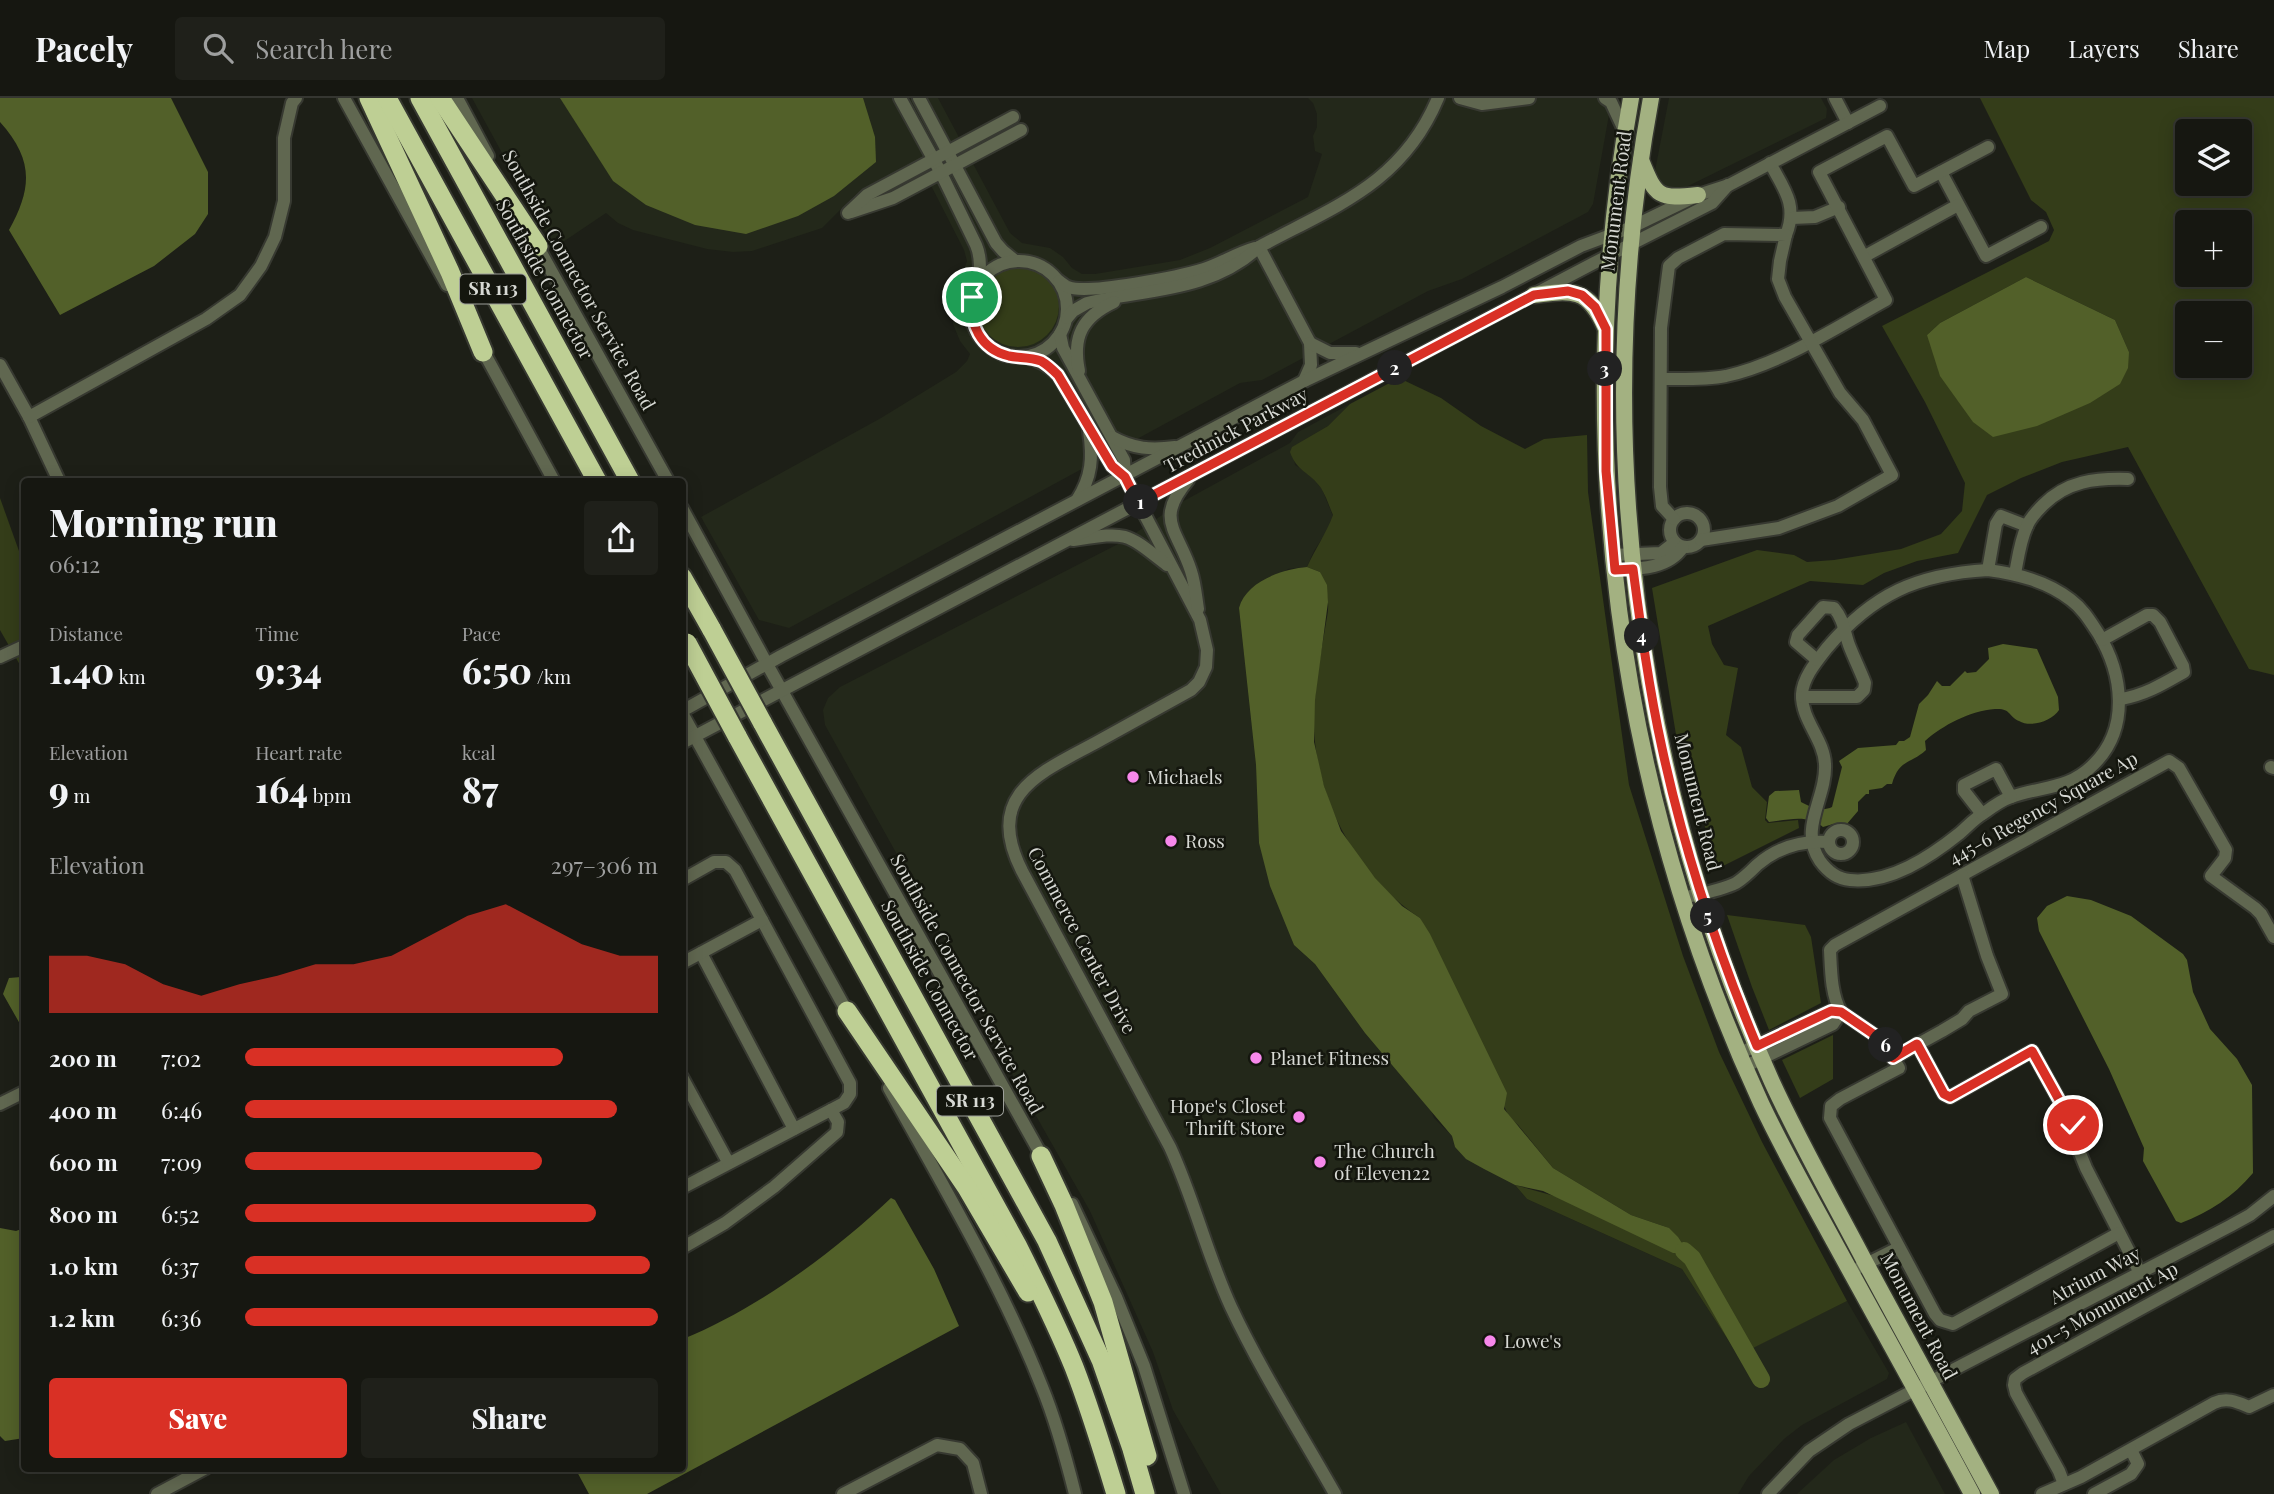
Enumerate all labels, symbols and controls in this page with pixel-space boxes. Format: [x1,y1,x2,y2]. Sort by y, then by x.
search box [175,17,665,80]
text: Pacely [35,26,133,70]
icon: search [199,29,237,67]
text: Search here [255,31,393,66]
text: Map [1984,32,2030,64]
text: Layers [2068,32,2140,64]
text: Share [2178,32,2239,64]
map controls [2175,119,2252,378]
button: layers [2175,119,2252,196]
street label: Monument Road [1594,129,1637,273]
street label: Southside Connector Service Road [497,145,663,414]
street label: Southside Connector [491,194,601,364]
button: + [2175,210,2252,287]
pin [942,267,1002,327]
road number: SR 113 [460,274,526,304]
icon: arrive [953,278,991,316]
button: − [2175,301,2252,378]
pin: 2 [1378,350,1412,386]
pin: 3 [1588,352,1622,386]
text: 2 [1390,354,1399,380]
text: 3 [1600,355,1609,381]
street label: Tredinick Parkway [1159,380,1312,478]
pin: 1 [1124,484,1158,520]
text: 1 [1137,488,1144,514]
text: Morning run [49,496,278,547]
button: share [584,501,658,575]
text: 06:12 [49,548,100,579]
pin: 4 [1624,618,1660,654]
text: Distance [49,620,123,646]
text: Time [255,620,299,646]
text: Pace [462,620,501,646]
text: 4 [1636,622,1647,648]
text: 1.40 [49,646,114,693]
text: 9:34 [255,646,322,693]
text: 6:50 [462,646,532,693]
text: km [114,663,146,689]
text: /km [532,663,571,689]
street label: Monument Road [1669,730,1729,873]
text: Elevation [49,739,128,765]
text: Heart rate [255,739,342,765]
text: kcal [462,739,496,765]
street label: 445-6 Regency Square Ap [1943,744,2142,870]
place label: Michaels [1147,763,1223,789]
text: 9 [49,765,69,812]
text: 164 [255,765,308,812]
text: 87 [462,765,498,812]
marker: Michaels [1125,769,1141,785]
text: m [69,782,90,808]
text: bpm [308,782,351,808]
place label: Ross [1185,827,1225,853]
marker: Ross [1163,833,1179,849]
street label: Commerce Center Drive [1023,842,1143,1038]
text: Elevation [49,849,145,880]
text: 297–306 m [551,849,658,880]
street label: Southside Connector Service Road [885,849,1051,1118]
street label: Southside Connector [876,895,986,1065]
pin: 5 [1690,898,1726,934]
text: 5 [1703,902,1712,928]
pin: 6 [1868,1028,1904,1062]
text: 6 [1880,1031,1891,1057]
text: 200 m [49,1042,117,1073]
text: 7:02 [161,1042,201,1073]
place label: Planet Fitness [1270,1044,1389,1070]
marker: Planet Fitness [1248,1050,1264,1066]
road number: SR 113 [937,1086,1003,1116]
place label: Hope's Closet Thrift Store [1170,1092,1285,1140]
text: 400 m [49,1094,117,1125]
text: 6:46 [161,1094,202,1125]
pin [2043,1095,2103,1155]
icon: check [2054,1106,2092,1144]
marker: Hope's Closet Thrift Store [1291,1109,1307,1125]
place label: The Church of Eleven22 [1334,1137,1435,1185]
text: 600 m [49,1146,118,1177]
text: 7:09 [161,1146,202,1177]
marker: The Church of Eleven22 [1312,1154,1328,1170]
text: 800 m [49,1198,118,1229]
text: 6:52 [161,1198,200,1229]
street label: Atrium Way [2043,1239,2145,1310]
street label: Monument Road [1875,1247,1965,1384]
text: 1.0 km [49,1250,118,1281]
text: 6:37 [161,1250,199,1281]
street label: 401-5 Monument Ap [2021,1255,2182,1360]
text: 1.2 km [49,1302,115,1333]
text: 6:36 [161,1302,201,1333]
place label: Lowe's [1504,1327,1561,1353]
marker: Lowe's [1482,1333,1498,1349]
button: Save [49,1378,347,1458]
button: Share [361,1378,658,1458]

